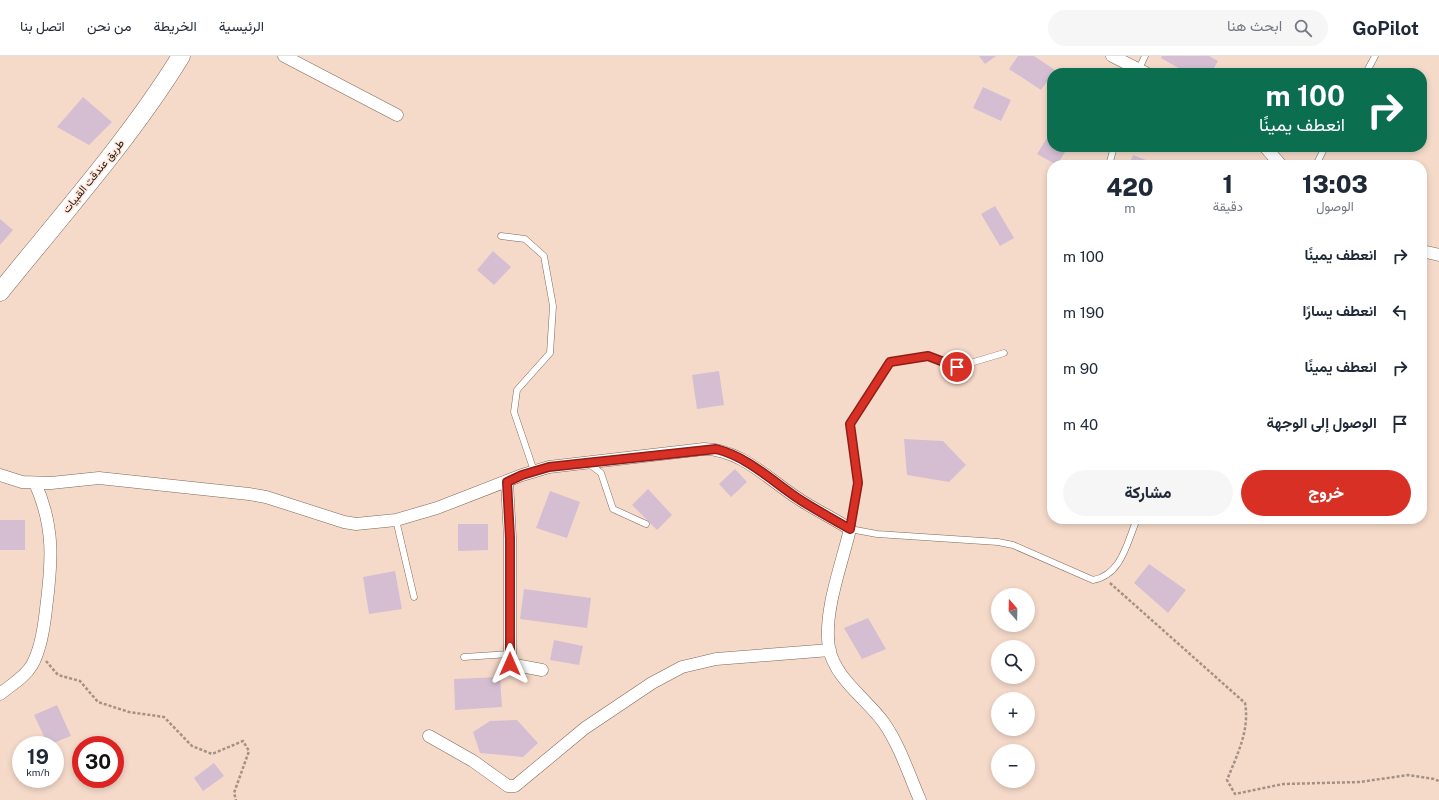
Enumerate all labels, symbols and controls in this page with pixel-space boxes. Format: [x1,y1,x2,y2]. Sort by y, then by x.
search box [1048,10,1328,46]
text: ابحث هنا [1227,17,1282,34]
icon: search [1292,17,1314,39]
text: GoPilot [1352,17,1419,39]
text: اتصل بنا [20,18,65,34]
text: من نحن [87,18,131,34]
text: الخريطة [153,18,197,34]
text: الرئيسية [219,18,264,34]
text: 100 m [1266,79,1345,112]
icon: right [1359,84,1411,136]
text: انعطف يمينًا [1259,114,1345,135]
street label: طريق عندقت القبيات [60,137,127,216]
text: 1 [1223,170,1233,198]
text: 13:03 [1302,170,1368,198]
text: 420 [1106,173,1154,201]
text: دقيقة [1213,199,1243,214]
text: الوصول [1316,199,1354,214]
text: m [1124,201,1136,216]
icon: right [1389,245,1411,267]
text: انعطف يمينًا [1304,246,1377,263]
text: 100 m [1063,248,1104,265]
icon: left [1389,301,1411,323]
text: انعطف يسارًا [1303,302,1377,319]
text: 190 m [1063,304,1104,321]
pin [940,350,974,384]
icon: arrive [946,356,968,378]
icon: right [1389,357,1411,379]
text: انعطف يمينًا [1304,358,1377,375]
text: 90 m [1063,360,1098,377]
icon: arrive [1389,413,1411,435]
text: الوصول إلى الوجهة [1267,414,1377,431]
text: 40 m [1063,416,1098,433]
button: مشاركة [1063,470,1233,516]
button: خروج [1241,470,1411,516]
north arrow [991,588,1035,632]
map controls [991,588,1035,788]
button: search [991,640,1035,684]
position arrow [489,643,531,685]
button: + [991,692,1035,736]
speed limit sign: 30 [72,736,124,788]
button: − [991,744,1035,788]
text: 19 [27,745,49,769]
text: km/h [26,766,50,778]

